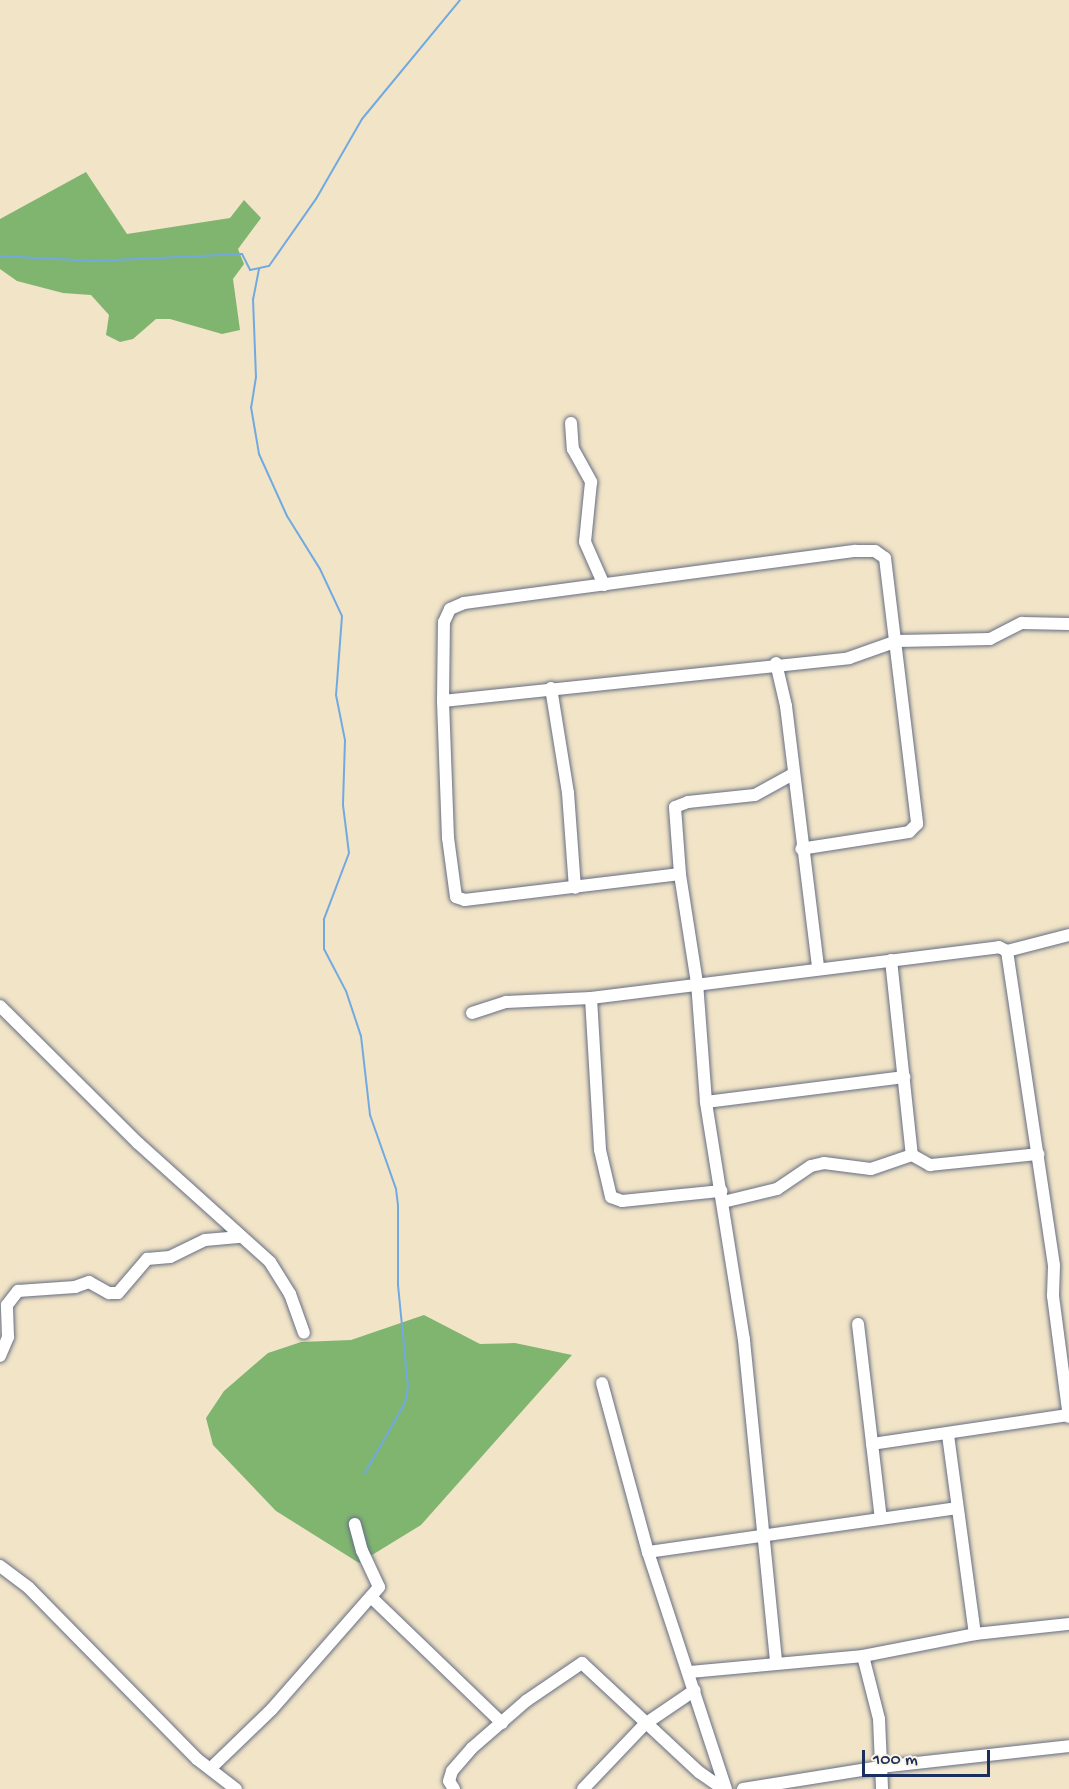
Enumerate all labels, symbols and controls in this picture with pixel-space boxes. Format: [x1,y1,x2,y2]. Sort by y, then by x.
scale bar [865,1738,992,1776]
text: 100 m [873,1750,918,1771]

